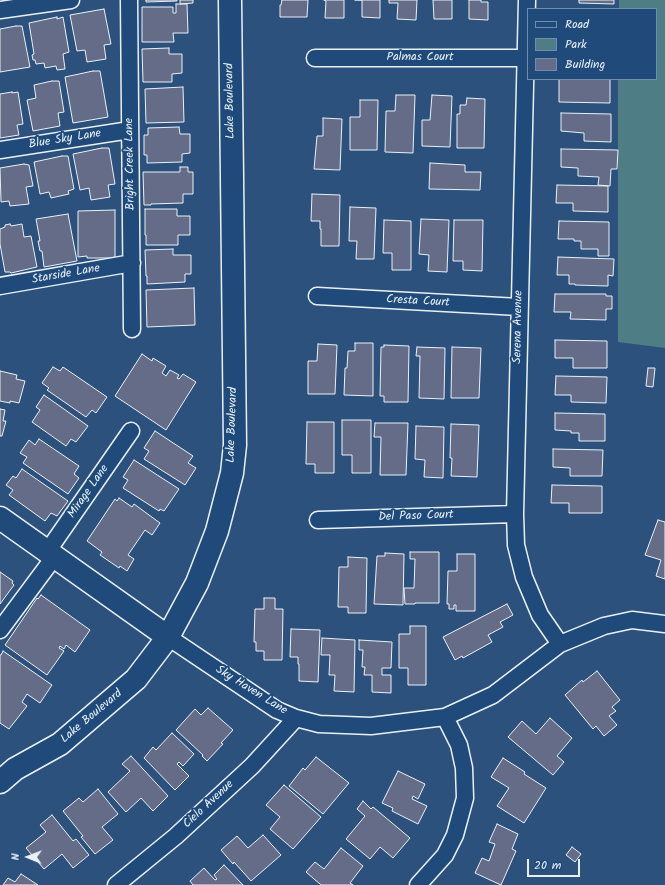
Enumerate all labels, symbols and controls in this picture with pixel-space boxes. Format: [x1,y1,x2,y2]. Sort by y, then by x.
legend [527,8,657,80]
text: Road [565,15,589,34]
text: Park [565,35,587,54]
street label: Palmas Court [386,51,454,65]
text: Building [565,55,605,74]
street label: Lake Boulevard [223,63,239,139]
street label: Bright Creek Lane [123,118,139,210]
street label: Blue Sky Lane [28,127,102,153]
street label: Starside Lane [31,262,101,288]
street label: Serena Avenue [511,290,527,364]
street label: Cresta Court [386,293,450,311]
street label: Lake Boulevard [224,387,242,463]
street label: Mirage Lane [65,463,113,521]
street label: Del Paso Court [378,508,454,526]
street label: Sky Haven Lane [213,663,289,719]
street label: Lake Boulevard [58,687,126,747]
street label: Cielo Avenue [181,778,237,832]
north arrow [8,837,48,877]
scale bar [529,851,582,877]
text: N [7,853,25,860]
text: 20 m [534,856,561,875]

